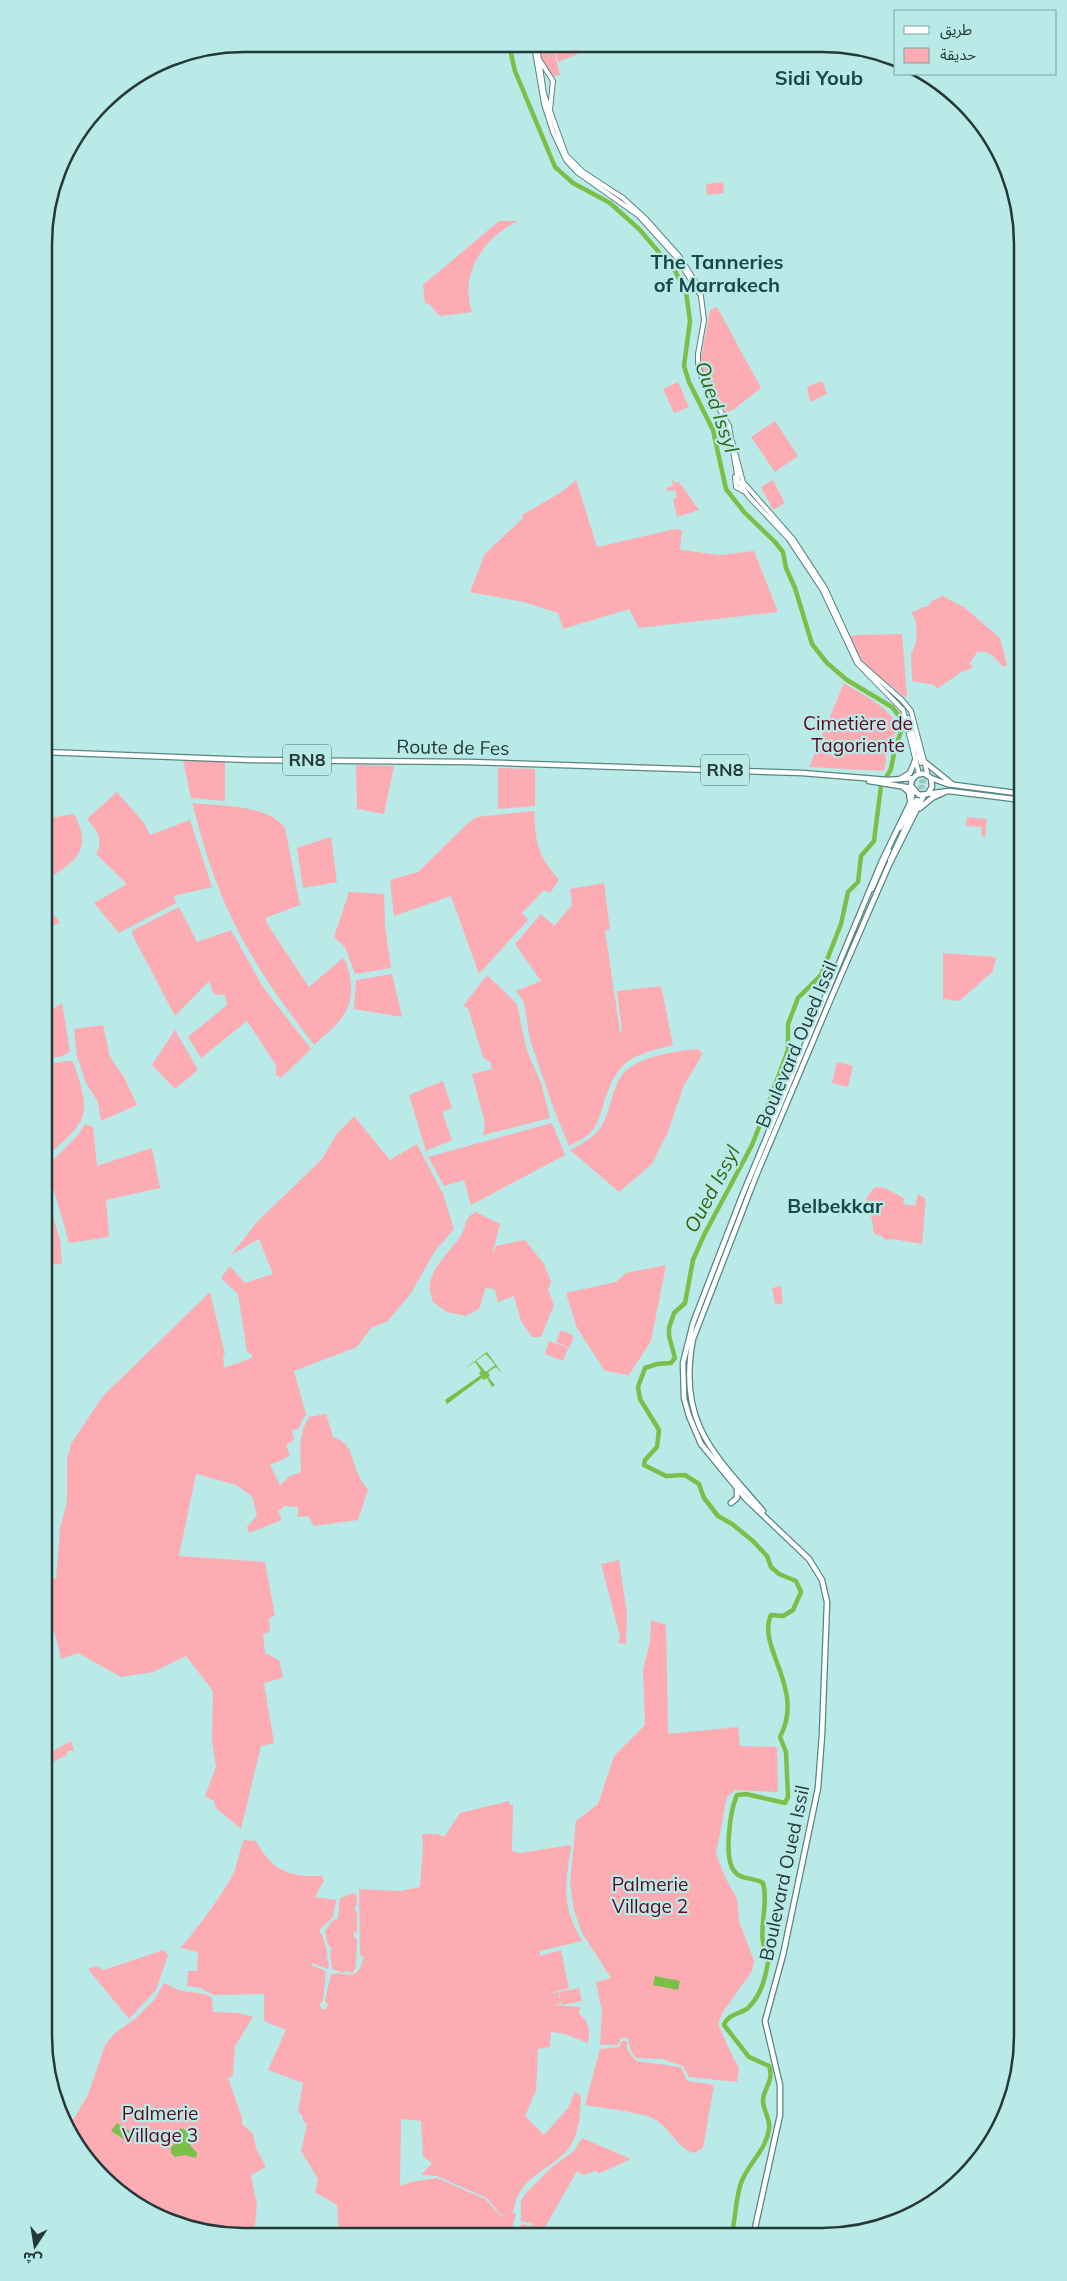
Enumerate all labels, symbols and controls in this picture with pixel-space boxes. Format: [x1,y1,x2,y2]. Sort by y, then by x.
legend [894,10,1057,75]
text: طريق [940,20,972,40]
text: حديقة [940,45,976,64]
district label: Sidi Youb [775,65,863,90]
district label: The Tanneries of Marrakech [650,249,784,297]
water label: Oued Issyl [690,358,745,456]
park label: Cimetière de Tagoriente [803,711,913,757]
street label: Route de Fes [396,734,510,760]
road number: RN8 [283,744,331,776]
road number: RN8 [701,754,749,786]
street label: Boulevard Oued Issil [750,957,842,1131]
water label: Oued Issyl [678,1141,745,1237]
district label: Belbekkar [787,1193,883,1218]
street label: Boulevard Oued Issil [754,1783,814,1963]
park label: Palmerie Village 2 [612,1872,688,1918]
park label: Palmerie Village 3 [122,2101,198,2147]
north arrow [10,2221,60,2271]
text: ش [21,2248,44,2270]

